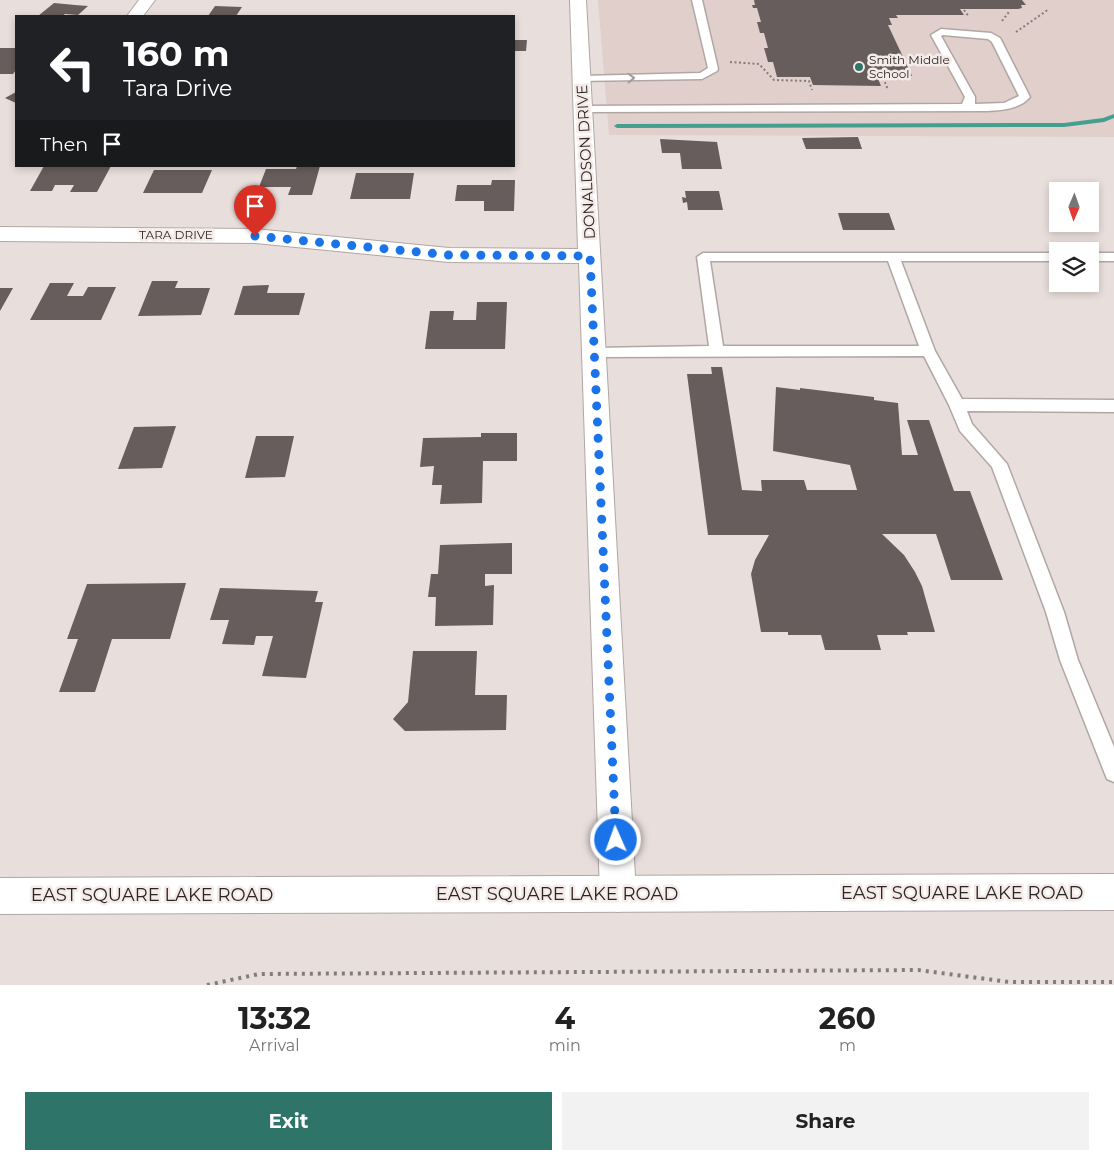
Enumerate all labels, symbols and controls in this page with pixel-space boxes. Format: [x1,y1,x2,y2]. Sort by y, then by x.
text: 160 m [123,32,229,75]
icon: left [40,35,105,100]
place label: Smith Middle School [869,52,950,81]
marker: Smith Middle School [853,61,865,73]
one-way arrow [627,73,635,84]
text: Tara Drive [123,75,232,102]
street label: DONALDSON DRIVE [572,84,599,240]
icon: arrive [98,130,126,158]
text: Then [40,133,88,156]
north arrow [1049,182,1099,232]
map controls [1049,182,1099,292]
pin [234,185,276,236]
icon: arrive [241,192,269,220]
street label: TARA DRIVE [139,227,213,242]
button: layers [1049,242,1099,292]
position arrow [589,813,641,865]
street label: EAST SQUARE LAKE ROAD [841,882,1083,904]
street label: EAST SQUARE LAKE ROAD [436,883,678,905]
street label: EAST SQUARE LAKE ROAD [31,884,273,906]
text: 13:32 [238,1000,311,1037]
text: 4 [554,1000,575,1037]
text: 260 [819,1000,876,1037]
text: Arrival [249,1036,300,1055]
text: min [549,1036,581,1055]
text: m [839,1036,856,1055]
button: Exit [25,1092,552,1150]
button: Share [562,1092,1089,1150]

